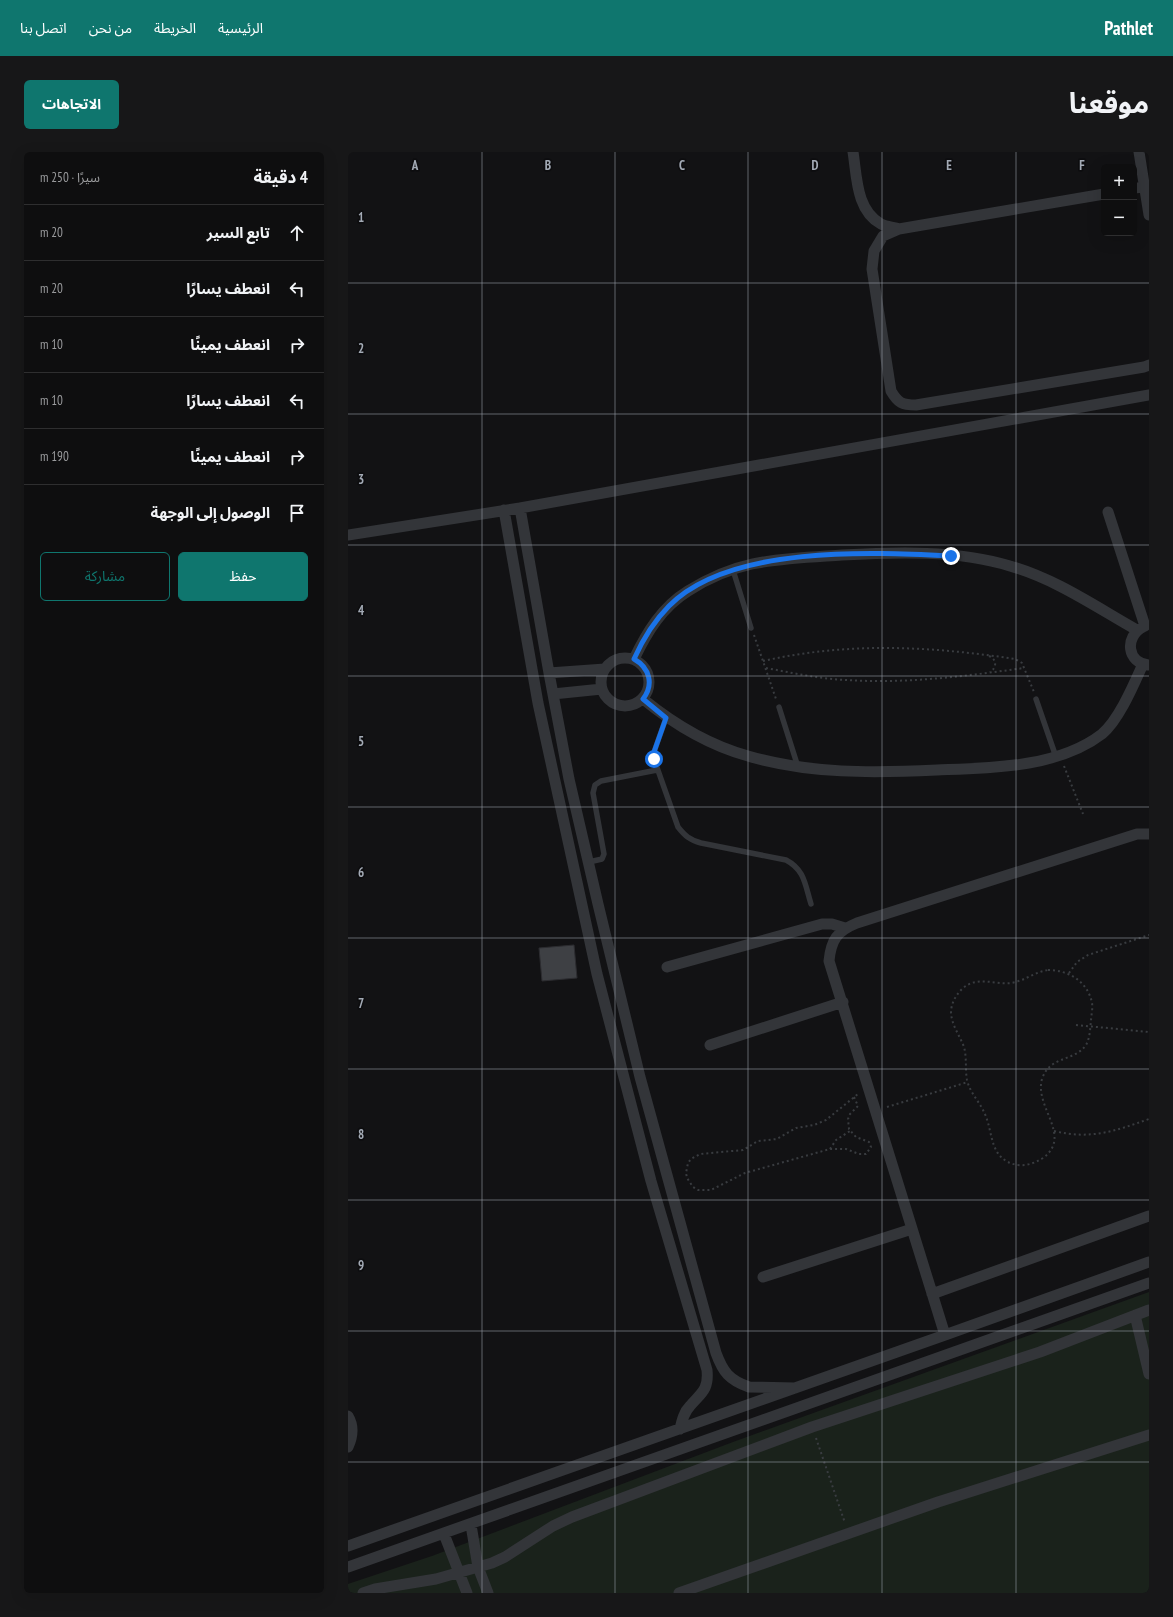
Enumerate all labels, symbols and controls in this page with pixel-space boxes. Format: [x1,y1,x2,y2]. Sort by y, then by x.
text: Pathlet [1104,16,1153,40]
text: اتصل بنا [20,19,67,37]
text: من نحن [89,19,132,37]
text: الخريطة [154,19,196,37]
text: الرئيسية [218,19,263,37]
button: الاتجاهات [24,80,119,129]
text: موقعنا [1069,84,1149,121]
text: A [411,157,419,174]
text: B [545,157,551,174]
text: C [679,157,685,174]
text: D [812,157,819,174]
text: E [946,157,952,174]
text: F [1079,157,1085,174]
map controls [1101,164,1137,236]
button: + [1101,164,1137,200]
text: 4 دقيقة [254,166,308,188]
text: سيرًا · 250 m [40,169,100,186]
button: − [1101,200,1137,236]
text: 1 [358,209,364,226]
icon: ahead [286,222,308,244]
text: تابع السير [207,223,270,242]
text: 20 m [40,224,63,241]
icon: left [286,278,308,300]
text: انعطف يسارًا [186,279,270,298]
text: 20 m [40,280,63,297]
icon: right [286,334,308,356]
text: انعطف يمينًا [190,335,270,354]
text: 10 m [40,336,63,353]
text: 2 [358,340,364,357]
icon: left [286,390,308,412]
text: انعطف يسارًا [186,391,270,410]
text: 10 m [40,392,63,409]
icon: right [286,446,308,468]
text: انعطف يمينًا [190,447,270,466]
text: 190 m [40,448,69,465]
text: 3 [358,471,364,488]
icon: arrive [286,502,308,524]
text: الوصول إلى الوجهة [151,503,270,522]
route end [942,547,960,565]
button: مشاركة [40,552,170,601]
button: حفظ [178,552,308,601]
text: 4 [358,602,365,619]
text: 5 [358,733,364,750]
route start [645,750,663,768]
text: 6 [358,864,364,881]
text: 7 [358,995,364,1012]
text: 8 [358,1126,364,1143]
text: 9 [358,1257,364,1274]

